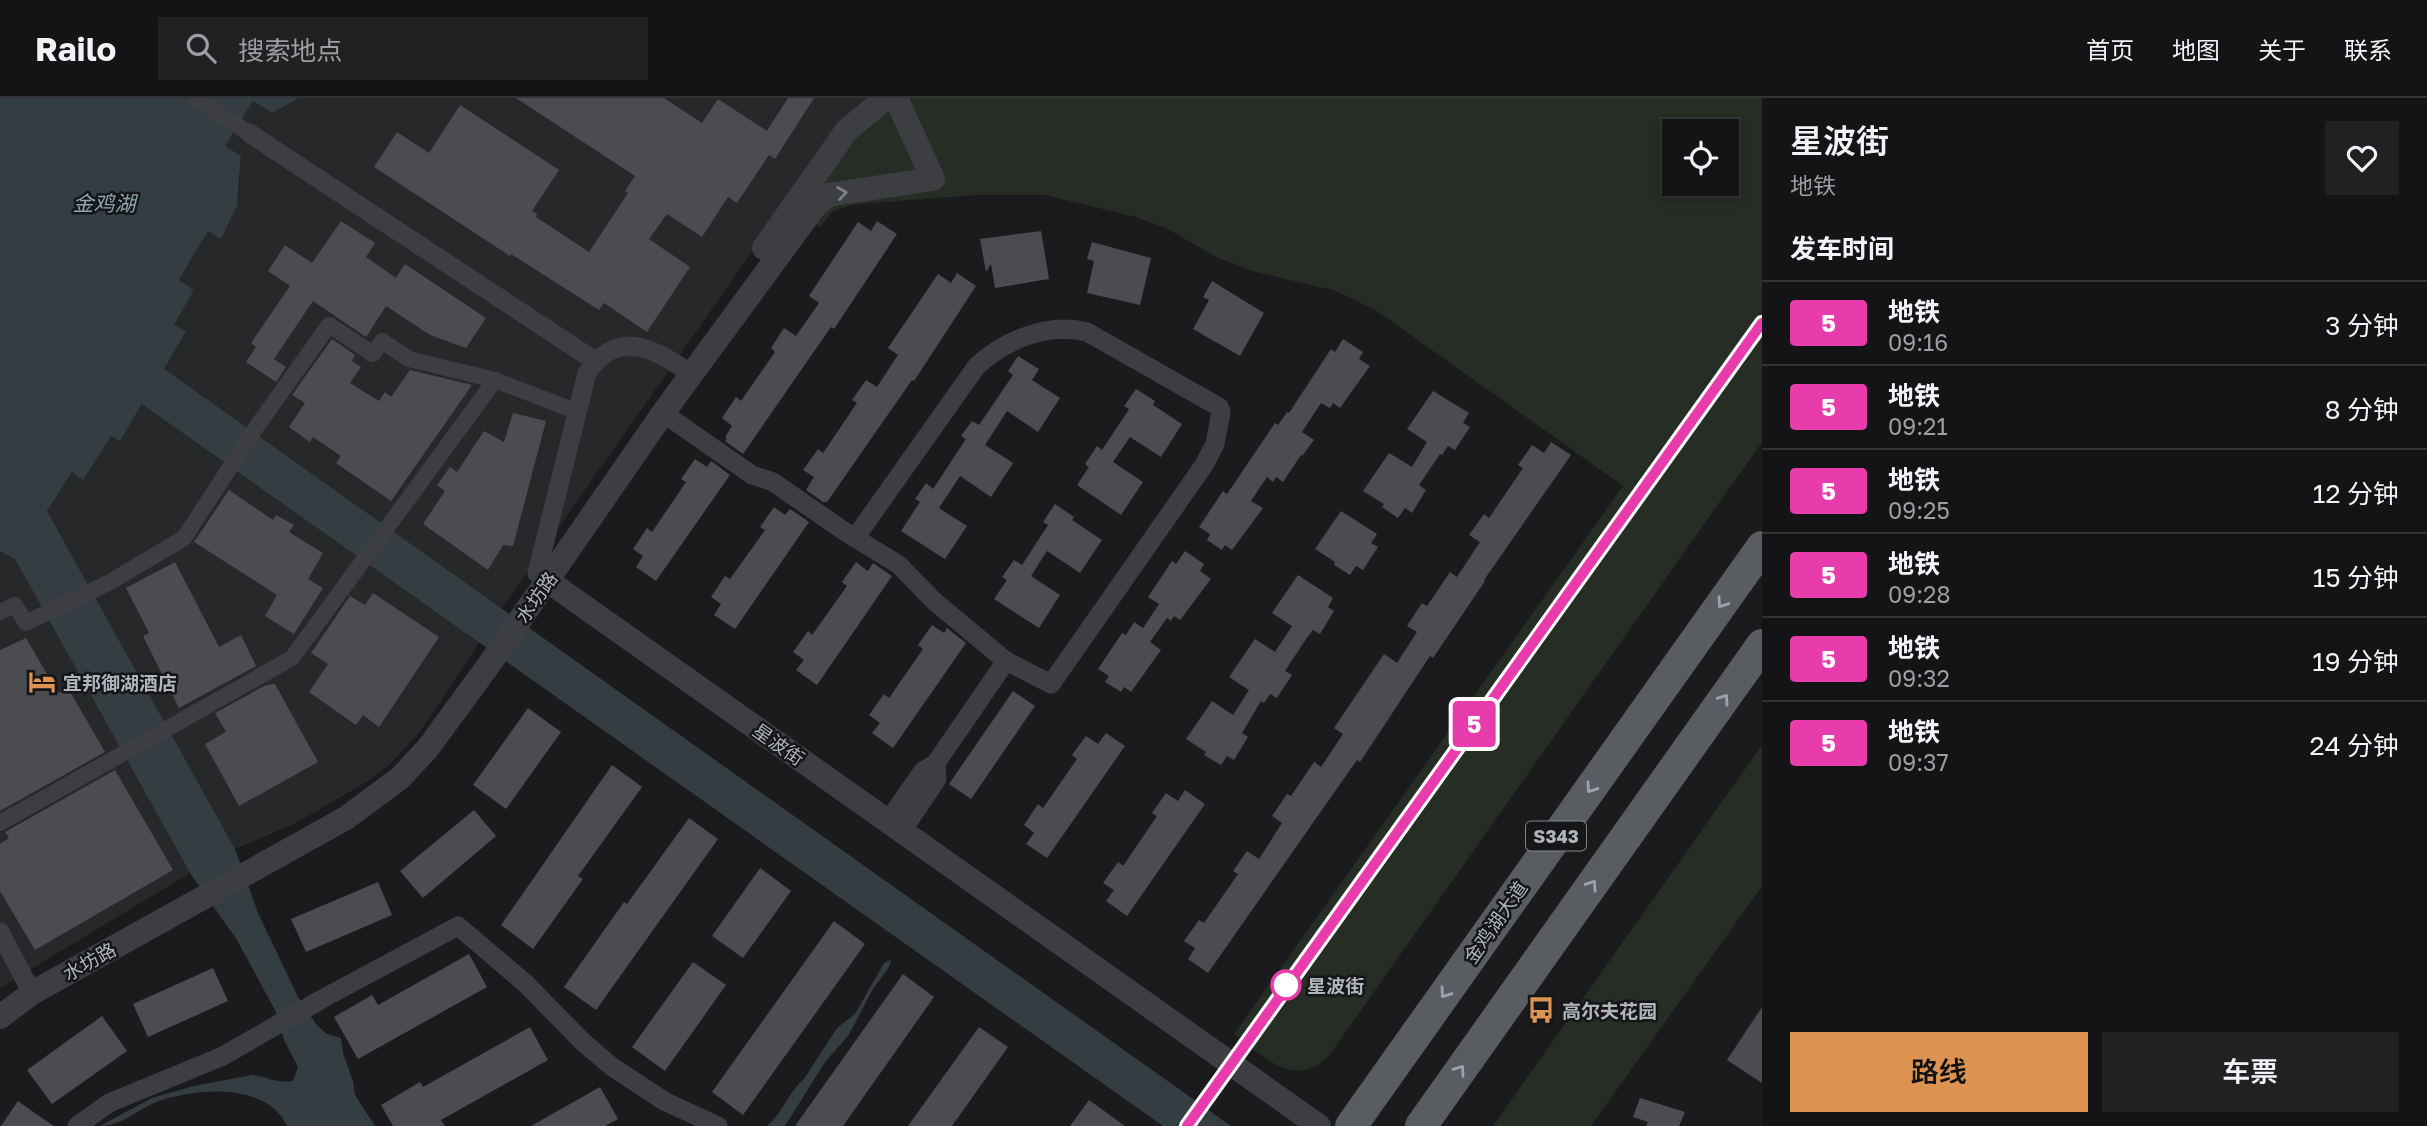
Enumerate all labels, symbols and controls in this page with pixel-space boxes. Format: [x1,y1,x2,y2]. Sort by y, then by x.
search box [158,17,648,80]
text: Railo [35,29,116,68]
icon: search [182,29,220,67]
text: 搜索地点 [238,35,342,66]
text: 首页 [2086,35,2134,64]
text: 地图 [2172,35,2220,64]
text: 关于 [2258,35,2306,64]
text: 联系 [2344,35,2392,64]
map controls [1662,119,1739,196]
button: locate [1662,119,1739,196]
text: 星波街 [1790,121,1889,160]
button: heart [2325,121,2399,195]
text: 地铁 [1790,171,1836,199]
one-way arrow [836,186,848,201]
water label: 金鸡湖 [73,190,138,216]
text: 发车时间 [1790,233,1894,264]
text: 地铁 [1888,296,1940,327]
text: 5 [1821,308,1836,337]
text: 3 分钟 [2325,310,2399,341]
text: 09:16 [1888,328,1948,356]
text: 地铁 [1888,380,1940,411]
text: 5 [1821,392,1836,421]
text: 8 分钟 [2325,394,2399,425]
text: 09:21 [1888,412,1948,440]
text: 地铁 [1888,464,1940,495]
text: 5 [1821,476,1836,505]
text: 12 分钟 [2313,478,2399,509]
text: 09:25 [1888,496,1950,524]
text: 地铁 [1888,548,1940,579]
text: 5 [1821,560,1836,589]
text: 15 分钟 [2313,562,2399,593]
street label: 水坊路 [510,567,562,627]
text: 09:28 [1888,580,1950,608]
one-way arrow [1718,595,1731,608]
text: 地铁 [1888,632,1940,663]
text: 5 [1821,644,1836,673]
text: 19 分钟 [2312,646,2399,677]
text: 09:32 [1888,664,1950,692]
hotel icon: 宜邦御湖酒店 [27,667,57,697]
place label: 宜邦御湖酒店 [63,671,177,694]
one-way arrow [1716,694,1728,707]
line badge: 5 [1451,701,1497,747]
text: 5 [1467,709,1481,738]
text: 地铁 [1888,716,1940,747]
street label: 星波街 [749,718,809,770]
text: 5 [1821,728,1836,757]
text: 24 分钟 [2310,730,2399,761]
text: 09:37 [1888,748,1949,776]
one-way arrow [1587,780,1599,793]
road number: S343 [1526,822,1586,850]
street label: 金鸡湖大道 [1458,876,1532,968]
one-way arrow [1584,880,1596,893]
street label: 水坊路 [58,937,120,985]
marker: 星波街 [1271,970,1301,1000]
place label: 星波街 [1307,974,1364,997]
one-way arrow [1441,985,1453,998]
bus stop icon: 高尔夫花园 [1526,995,1556,1025]
place label: 高尔夫花园 [1562,999,1657,1022]
button: 路线 [1790,1032,2088,1112]
button: 车票 [2102,1032,2399,1112]
one-way arrow [1452,1065,1464,1078]

